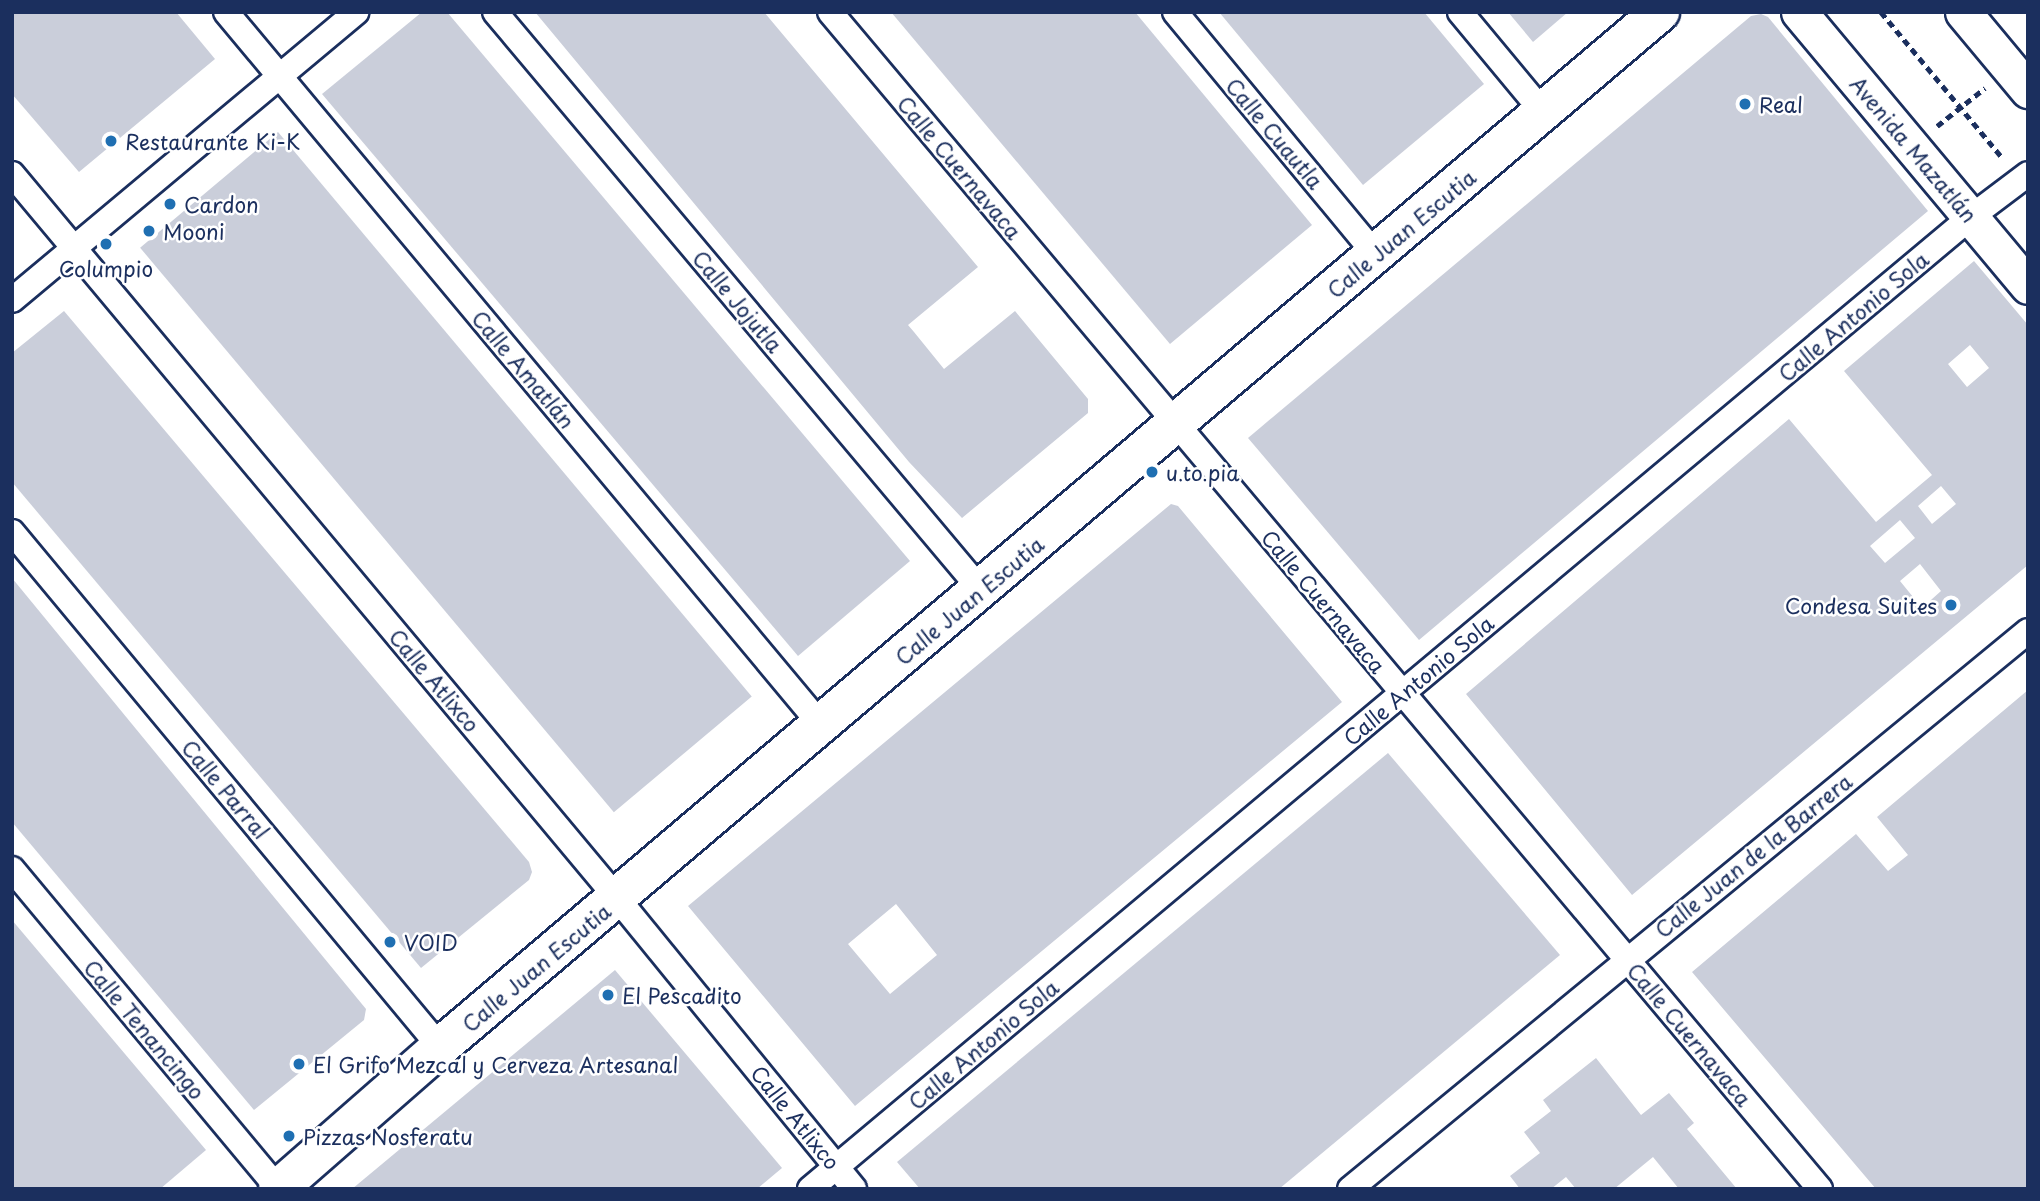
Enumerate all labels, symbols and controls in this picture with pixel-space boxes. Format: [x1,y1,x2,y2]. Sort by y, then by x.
street label: Avenida Mazatlán [1846,71,1982,227]
street label: Calle Cuautla [1221,72,1329,194]
street label: Calle Cuernavaca [892,90,1028,244]
place label: Real [1759,91,1803,117]
marker: Real [1737,96,1753,112]
place label: Restaurante Ki-K [125,128,300,154]
marker: Restaurante Ki-K [103,133,119,149]
street label: Calle Juan Escutia [1321,163,1481,303]
place label: Cardon [184,191,259,217]
marker: Cardon [162,196,178,212]
place label: Mooni [163,218,225,244]
marker: Mooni [141,223,157,239]
marker: Columpio [98,236,114,252]
street label: Calle Jojutla [687,244,789,358]
street label: Calle Antonio Sola [1773,246,1933,386]
place label: Columpio [59,255,153,281]
street label: Calle Amatlán [467,305,581,433]
place label: u.to.pia [1166,459,1239,485]
marker: u.to.pia [1144,464,1160,480]
street label: Calle Cuernavaca [1256,524,1392,678]
street label: Calle Juan Escutia [889,530,1049,670]
place label: Condesa Suites [1784,592,1937,618]
marker: Condesa Suites [1943,597,1959,613]
street label: Calle Antonio Sola [1338,610,1498,750]
street label: Calle Atlixco [385,623,485,737]
street label: Calle Parral [178,735,274,843]
street label: Calle Juan de la Barrera [1648,767,1858,943]
street label: Calle Juan Escutia [456,897,616,1037]
place label: VOID [404,929,458,955]
marker: VOID [382,934,398,950]
street label: Calle Tenancingo [80,955,210,1103]
street label: Calle Cuernavaca [1622,957,1758,1111]
street label: Calle Antonio Sola [903,974,1063,1114]
place label: El Pescadito [622,982,744,1008]
marker: El Pescadito [600,987,616,1003]
place label: El Grifo Mezcal y Cerveza Artesanal [313,1051,679,1077]
marker: El Grifo Mezcal y Cerveza Artesanal [291,1056,307,1072]
street label: Calle Atlixco [746,1060,846,1174]
place label: Pizzas Nosferatu [303,1123,471,1149]
marker: Pizzas Nosferatu [281,1128,297,1144]

